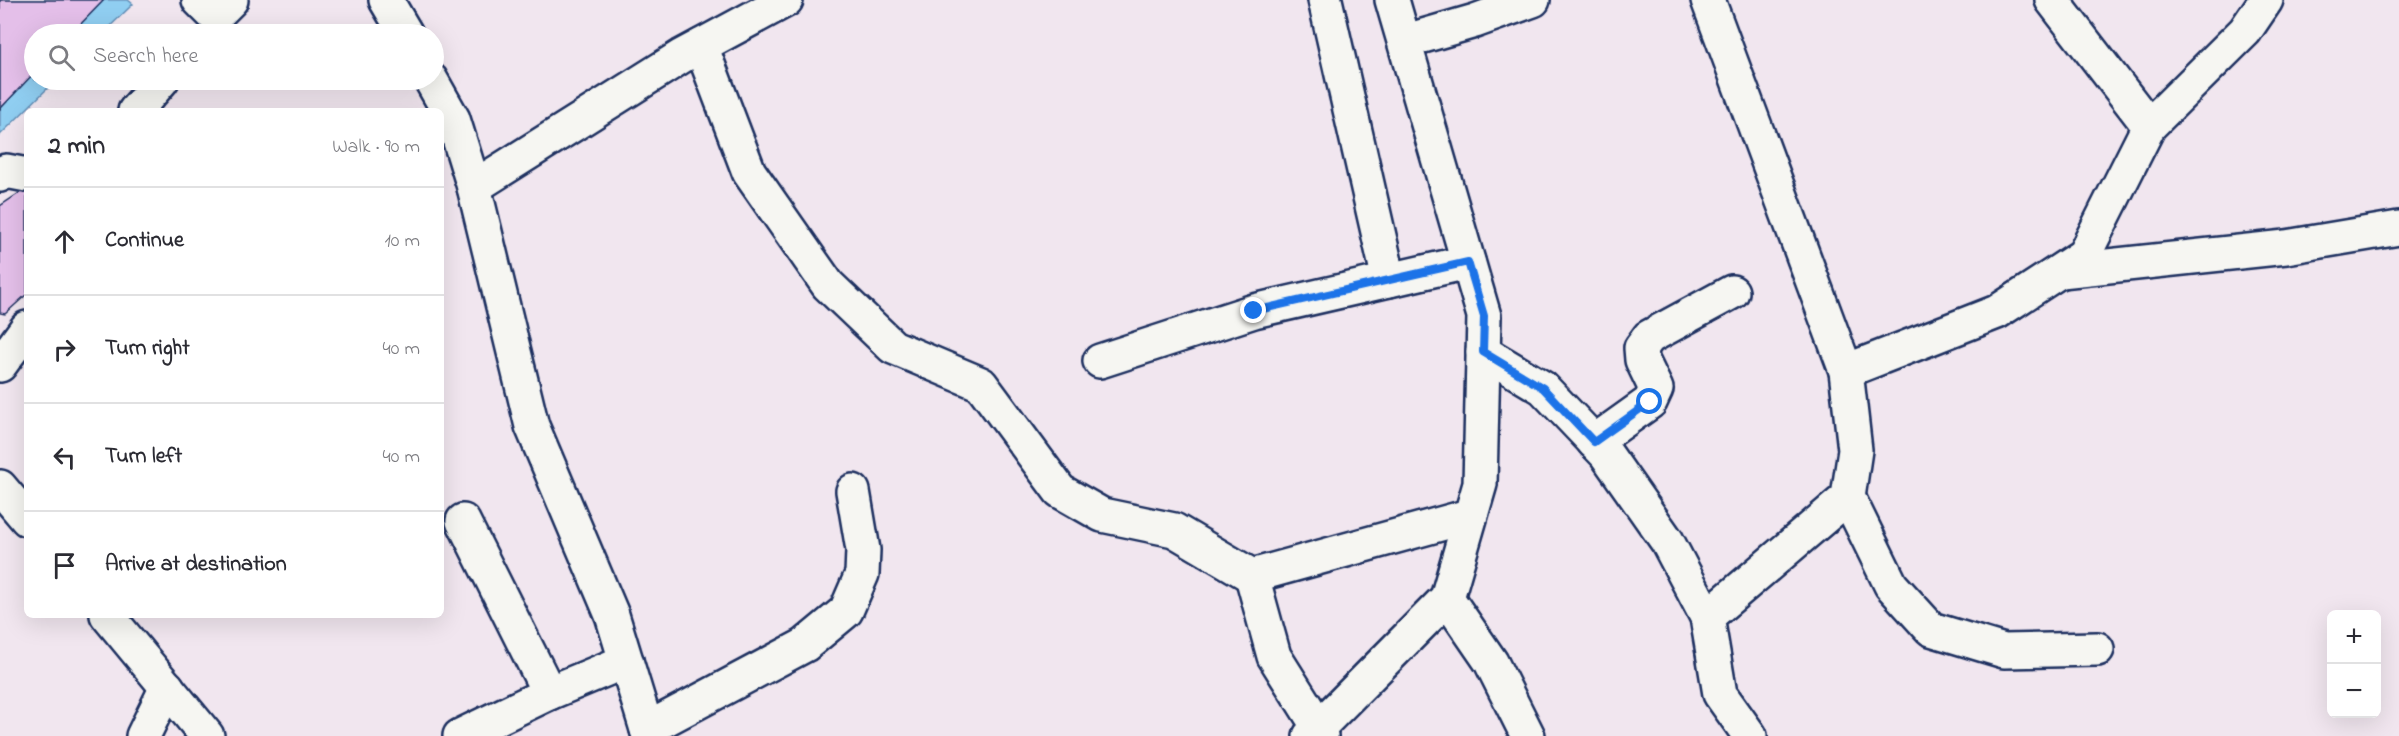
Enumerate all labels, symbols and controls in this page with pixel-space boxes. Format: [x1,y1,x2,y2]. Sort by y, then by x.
search box [24,24,444,90]
icon: search [45,41,78,74]
text: Search here [93,41,198,73]
text: 2 min [48,128,105,166]
text: Walk · 90 m [332,133,420,162]
icon: ahead [48,225,81,258]
text: Continue [105,225,184,257]
text: 10 m [384,227,420,256]
route end [1240,297,1266,323]
icon: right [48,333,81,366]
text: Turn right [105,333,190,365]
text: 40 m [383,335,420,364]
route start [1636,388,1662,414]
icon: left [48,441,81,474]
text: Turn left [105,441,182,473]
text: 40 m [383,443,420,472]
icon: arrive [48,549,81,582]
text: Arrive at destination [105,549,287,581]
map controls [2327,610,2381,718]
button: + [2327,610,2381,664]
button: − [2327,664,2381,718]

